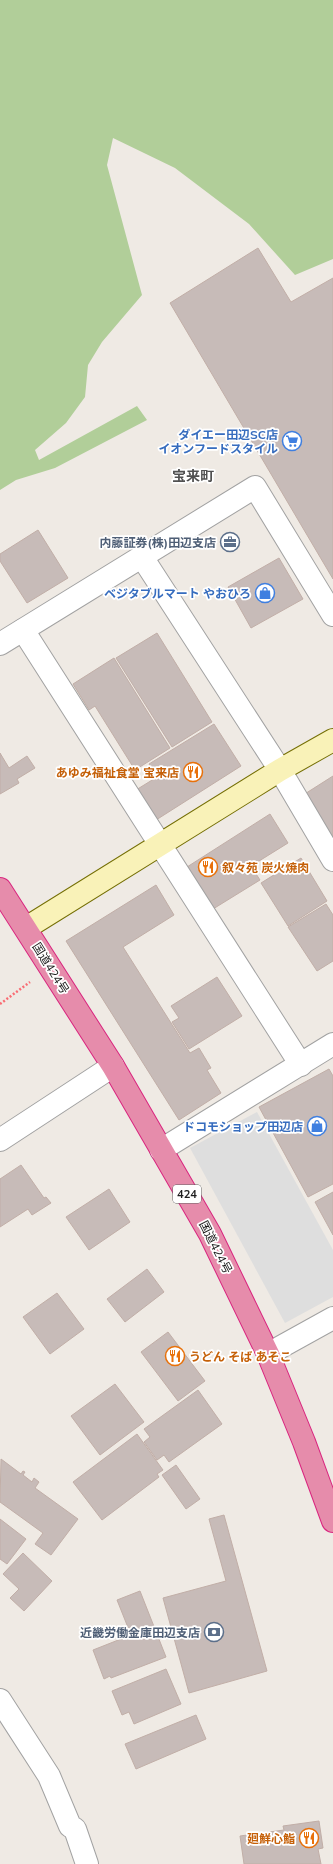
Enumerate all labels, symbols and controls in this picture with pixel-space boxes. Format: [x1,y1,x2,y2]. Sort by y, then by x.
place label: ダイエー田辺SC店 イオンフードスタイル [158,427,278,456]
supermarket icon: ダイエー田辺SC店 イオンフードスタイル [281,430,303,452]
district label: 宝来町 [172,467,214,485]
office icon: 内藤証券(株)田辺支店 [219,531,241,553]
place label: 内藤証券(株)田辺支店 [99,535,216,550]
shop icon: ベジタブルマート やおひろ [254,582,276,604]
place label: ベジタブルマート やおひろ [104,586,251,601]
restaurant icon: あゆみ福祉食堂 宝来店 [182,761,204,783]
place label: あゆみ福祉食堂 宝来店 [56,765,179,780]
restaurant icon: 叙々苑 炭火焼肉 [197,856,219,878]
place label: 叙々苑 炭火焼肉 [222,860,309,875]
street label: 国道424号 [29,940,73,996]
shop icon: ドコモショップ田辺店 [306,1115,328,1137]
place label: ドコモショップ田辺店 [183,1119,303,1134]
road number: 424 [173,1185,201,1203]
street label: 国道424号 [196,1218,236,1276]
restaurant icon: うどん そば あそこ [164,1345,186,1367]
place label: うどん そば あそこ [189,1349,292,1364]
bank icon: 近畿労働金庫田辺支店 [203,1621,225,1643]
place label: 近畿労働金庫田辺支店 [80,1625,200,1640]
restaurant icon: 廻鮮心鮨 [298,1827,320,1849]
place label: 廻鮮心鮨 [247,1831,295,1846]

